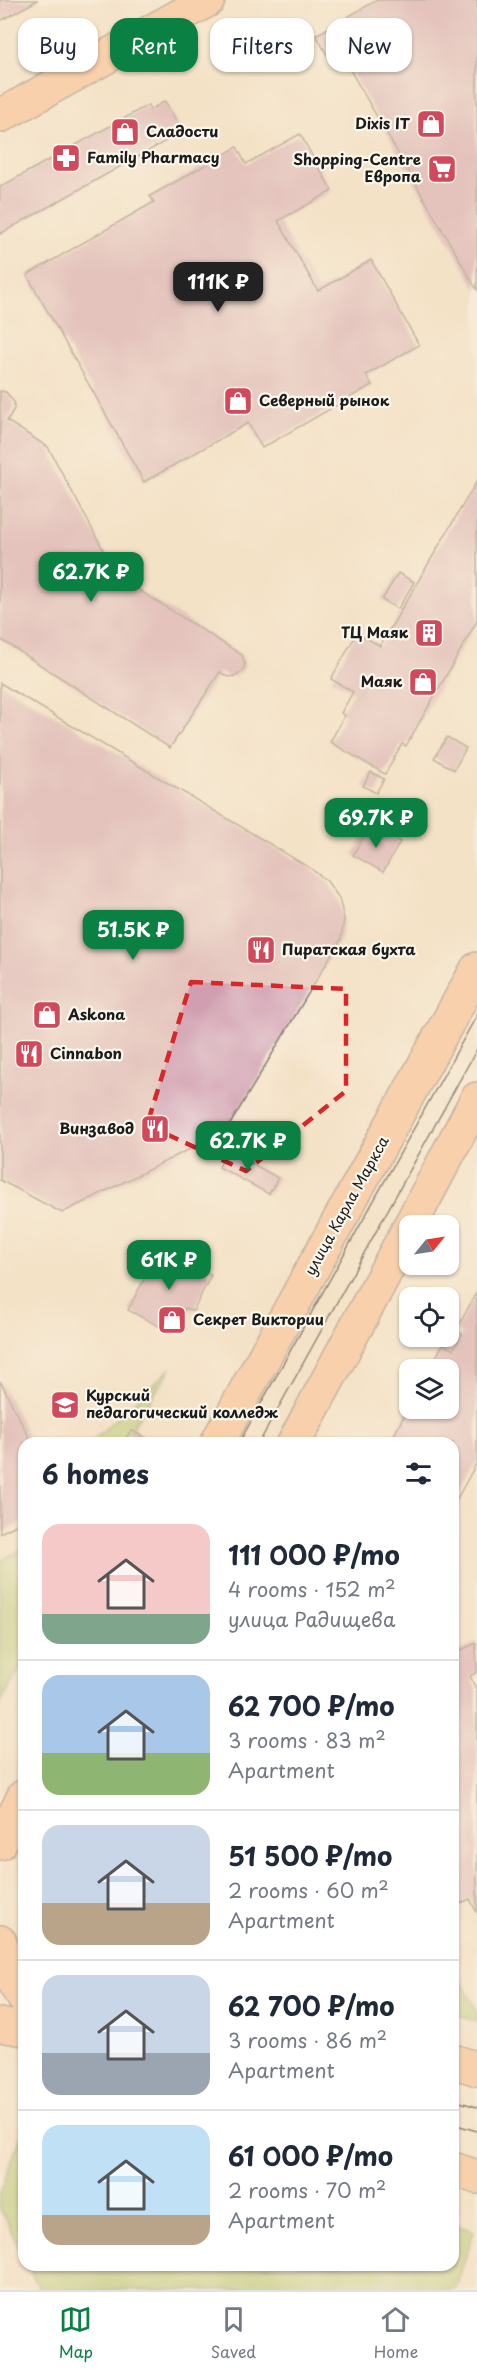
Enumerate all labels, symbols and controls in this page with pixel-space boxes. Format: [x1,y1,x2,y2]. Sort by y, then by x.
chip: Buy [18,18,98,72]
chip: Rent [110,18,198,72]
chip: Filters [210,18,314,72]
chip: New [326,18,412,72]
shop icon: Dixis IT [415,108,447,140]
place label: Dixis IT [355,111,411,134]
shop icon: Сладости [109,116,141,148]
place label: Сладости [146,119,219,142]
pharmacy icon: Family Pharmacy [50,142,82,174]
place label: Family Pharmacy [87,145,220,168]
place label: Shopping-Centre Европа [293,147,422,187]
supermarket icon: Shopping-Centre Европа [426,153,458,185]
pin: 111K ₽ [169,262,267,313]
text: 111K ₽ [187,266,249,296]
shop icon: Северный рынок [222,385,254,417]
place label: Северный рынок [259,388,390,411]
pin: 62.7K ₽ [36,552,146,603]
text: 62.7K ₽ [53,556,129,586]
building icon: ТЦ Маяк [413,617,445,649]
place label: ТЦ Маяк [341,620,409,643]
shop icon: Маяк [407,666,439,698]
place label: Маяк [361,669,403,692]
pin: 69.7K ₽ [321,798,431,849]
text: 69.7K ₽ [339,802,413,832]
pin: 51.5K ₽ [78,910,188,961]
text: 51.5K ₽ [97,914,169,944]
restaurant icon: Пиратская бухта [245,934,277,966]
place label: Пиратская бухта [282,937,416,960]
shop icon: Askona [31,999,63,1031]
place label: Askona [67,1002,125,1025]
restaurant icon: Cinnabon [13,1038,45,1070]
place label: Cinnabon [50,1041,122,1064]
restaurant icon: Винзавод [139,1113,171,1145]
place label: Винзавод [59,1116,134,1139]
pin: 62.7K ₽ [193,1121,303,1172]
text: 62.7K ₽ [210,1125,286,1155]
street label: улица Карла Маркса [298,1131,394,1279]
north arrow [399,1215,459,1275]
map controls [399,1215,459,1419]
pin: 61K ₽ [127,1240,211,1291]
text: 61K ₽ [141,1244,197,1274]
button: locate [399,1287,459,1347]
shop icon: Секрет Виктории [156,1304,188,1336]
place label: Секрет Виктории [193,1307,324,1330]
button: layers [399,1359,459,1419]
place label: Курский педагогический колледж [86,1383,278,1423]
school or university icon: Курский педагогический колледж [49,1389,81,1421]
text: 6 homes [42,1454,149,1493]
icon: filters [402,1457,435,1490]
text: 111 000 ₽/mo [228,1535,400,1574]
icon: home [90,1548,162,1620]
text: 4 rooms · 152 m² [228,1574,396,1604]
text: улица Радищева [228,1604,395,1634]
text: 62 700 ₽/mo [228,1686,394,1725]
icon: home [90,1699,162,1771]
text: 3 rooms · 83 m² [228,1725,386,1755]
text: Apartment [228,1755,335,1785]
text: 51 500 ₽/mo [228,1836,392,1875]
icon: home [90,1849,162,1921]
text: 2 rooms · 60 m² [228,1875,389,1905]
text: Apartment [228,1905,335,1935]
text: 62 700 ₽/mo [228,1986,394,2025]
icon: home [90,1999,162,2071]
text: 3 rooms · 86 m² [228,2025,387,2055]
text: Apartment [228,2055,335,2085]
text: 61 000 ₽/mo [228,2136,393,2175]
icon: home [90,2149,162,2221]
text: 2 rooms · 70 m² [228,2175,386,2205]
text: Apartment [228,2205,335,2235]
tab: Map [59,2303,93,2363]
tab: Saved [211,2303,256,2363]
tab: Home [374,2303,418,2363]

